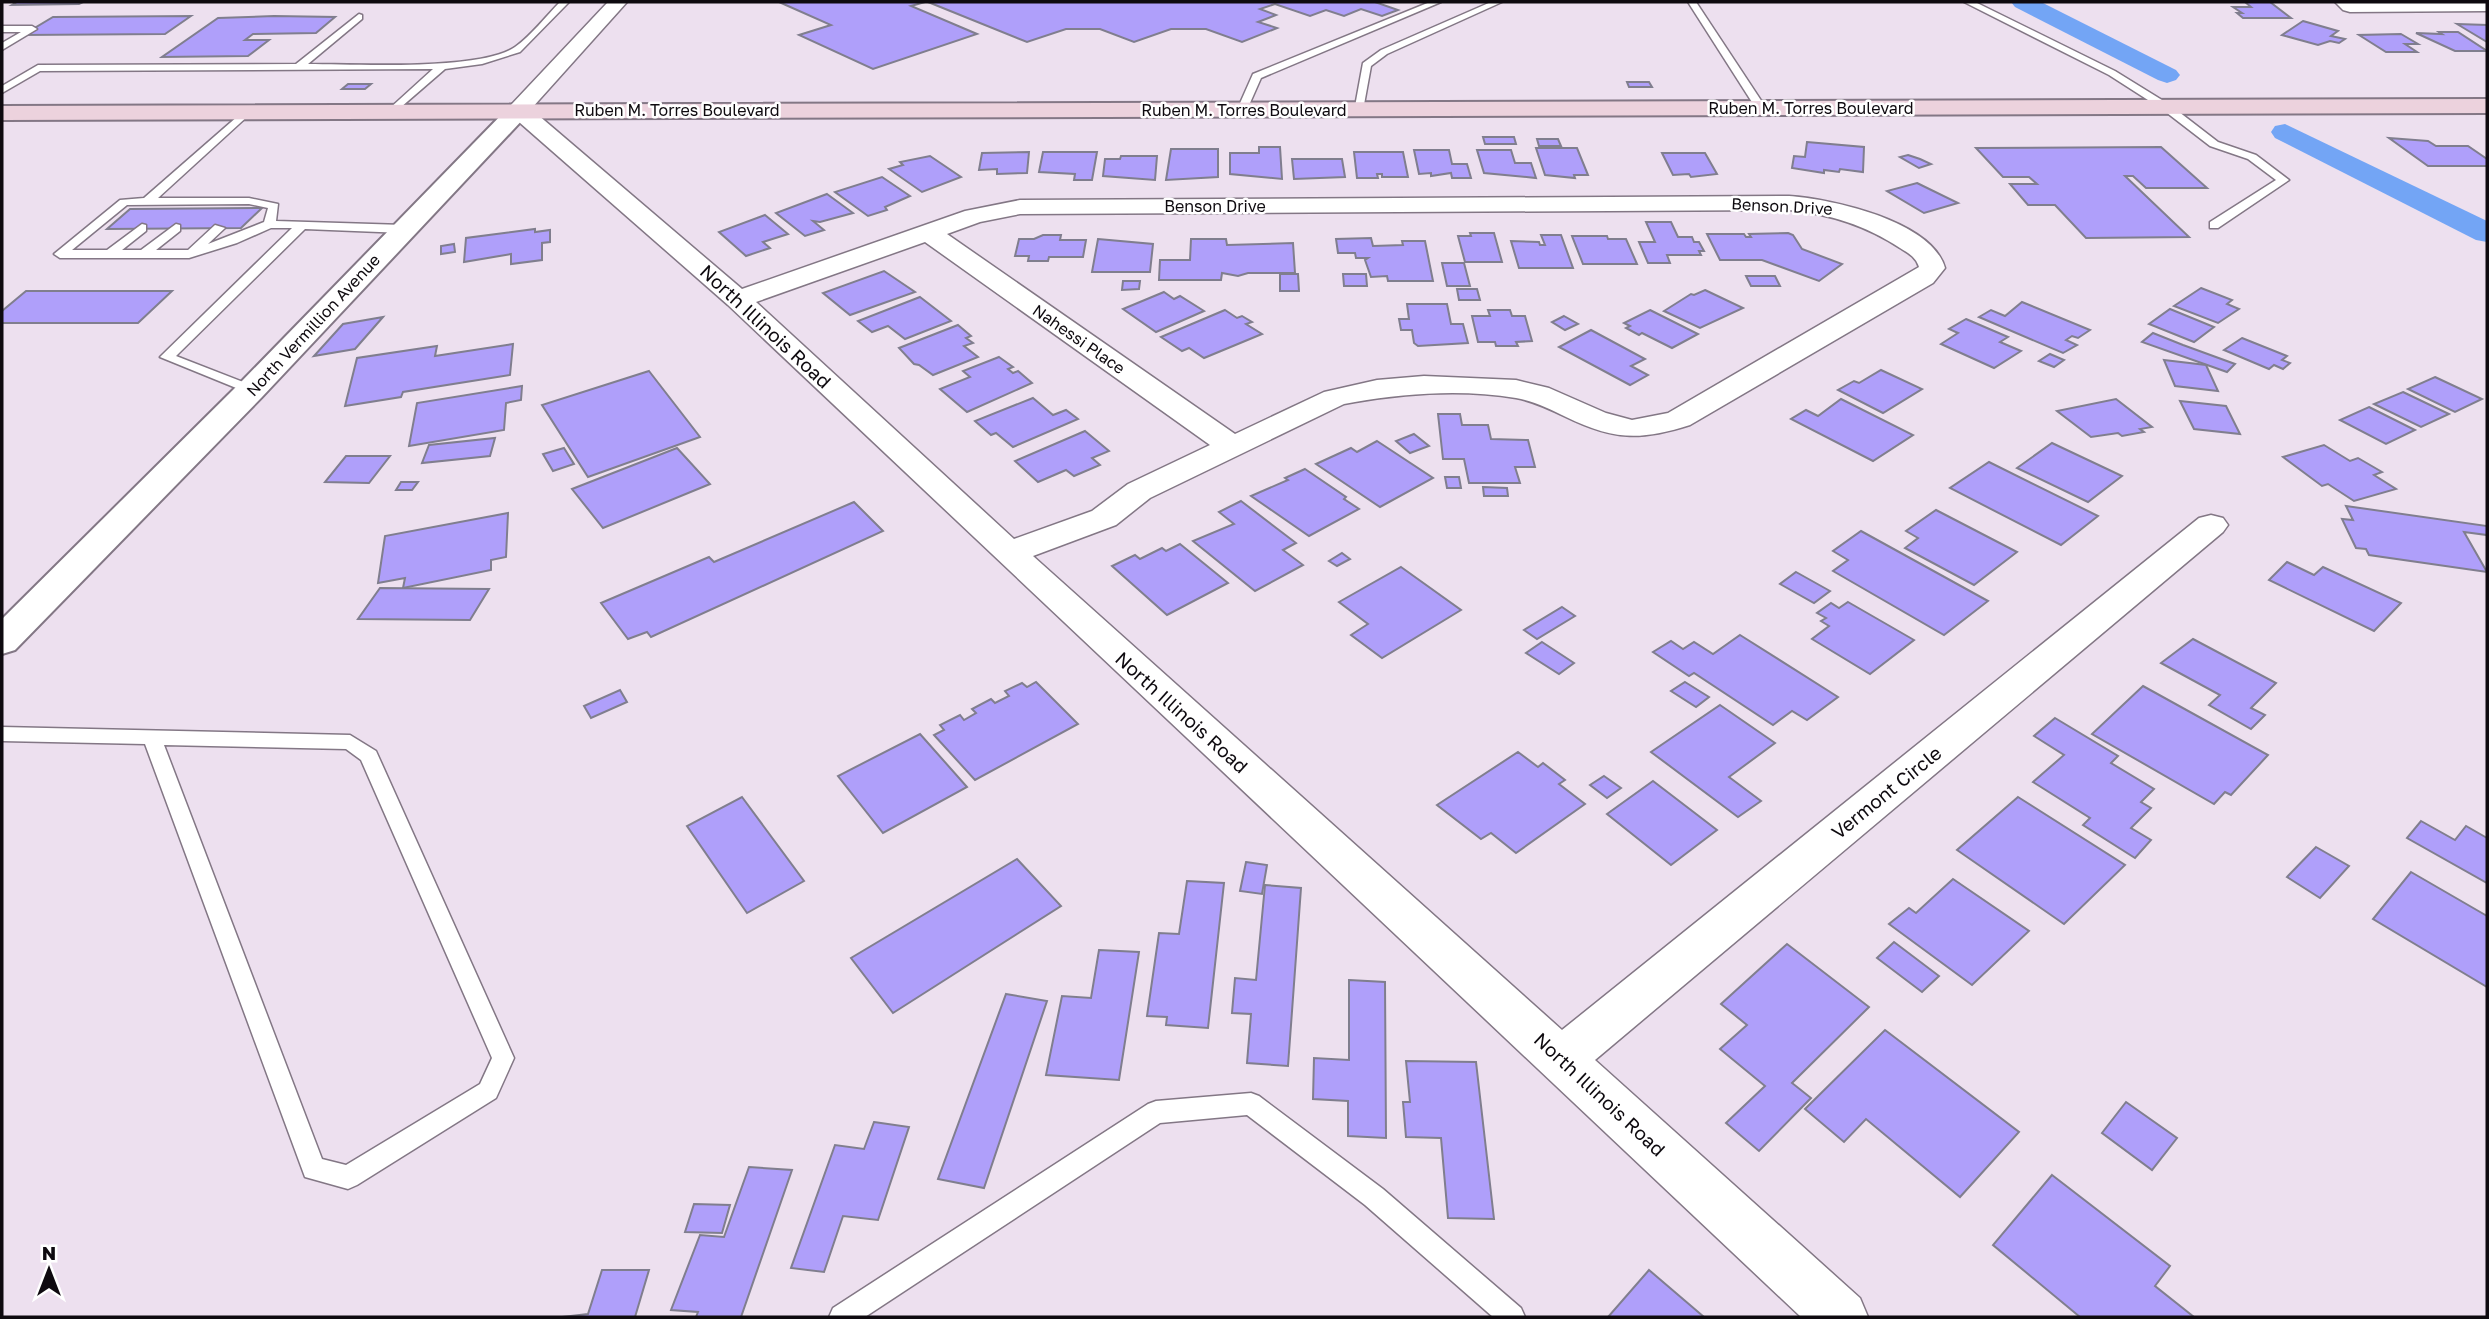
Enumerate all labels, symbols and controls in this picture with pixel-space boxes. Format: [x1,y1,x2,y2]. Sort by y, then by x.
street label: Ruben M. Torres Boulevard [1708,98,1914,118]
street label: Ruben M. Torres Boulevard [574,100,780,120]
street label: Ruben M. Torres Boulevard [1141,100,1347,120]
street label: Benson Drive [1731,193,1833,219]
street label: Benson Drive [1164,196,1266,216]
street label: North Vermillion Avenue [242,250,384,400]
street label: North Illinois Road [696,259,836,393]
street label: Nahessi Place [1029,300,1129,378]
street label: North Illinois Road [1111,646,1253,778]
street label: Vermont Circle [1826,741,1946,843]
street label: North Illinois Road [1530,1027,1670,1161]
north arrow [14,1235,84,1305]
text: N [42,1241,56,1264]

